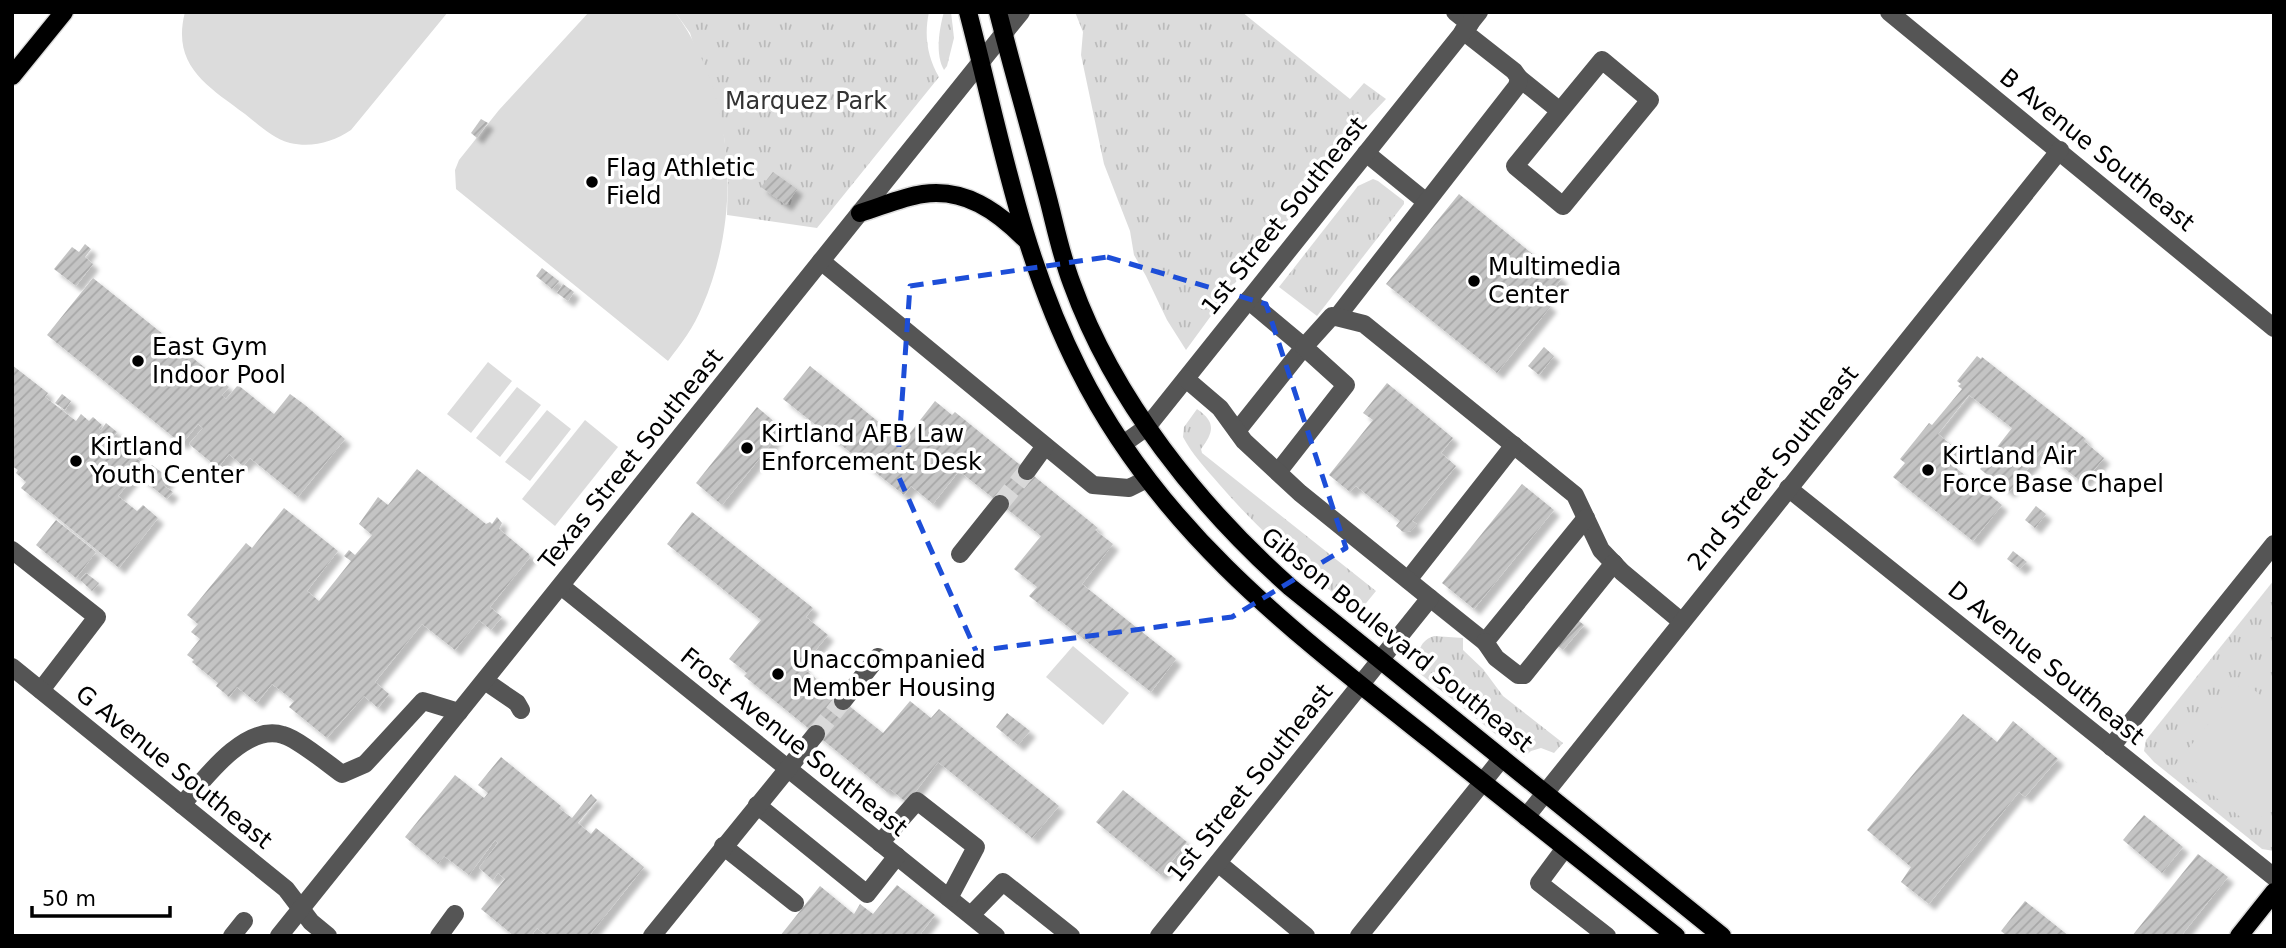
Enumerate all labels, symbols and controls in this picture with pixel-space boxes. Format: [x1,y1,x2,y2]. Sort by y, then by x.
street label: B Avenue Southeast [1994,63,2200,237]
park label: Marquez Park [725,87,887,115]
street label: 1st Street Southeast [1196,111,1372,321]
place label: Flag Athletic Field [606,154,755,210]
marker: Flag Athletic Field [584,174,600,190]
place label: Multimedia Center [1488,253,1621,309]
marker: Multimedia Center [1466,273,1482,289]
place label: East Gym Indoor Pool [152,333,286,389]
street label: Texas Street Southeast [533,343,729,576]
marker: East Gym Indoor Pool [130,353,146,369]
street label: 2nd Street Southeast [1682,360,1864,576]
place label: Kirtland AFB Law Enforcement Desk [761,420,982,476]
place label: Kirtland Youth Center [89,433,245,489]
marker: Kirtland AFB Law Enforcement Desk [739,440,755,456]
place label: Kirtland Air Force Base Chapel [1942,442,2164,498]
marker: Kirtland Youth Center [68,453,84,469]
marker: Kirtland Air Force Base Chapel [1920,462,1936,478]
street label: Gibson Boulevard Southeast [1256,522,1538,758]
street label: D Avenue Southeast [1942,575,2150,751]
street label: Frost Avenue Southeast [675,642,913,842]
place label: Unaccompanied Member Housing [792,646,996,702]
marker: Unaccompanied Member Housing [770,666,786,682]
street label: 1st Street Southeast [1162,678,1338,888]
street label: G Avenue Southeast [70,679,278,855]
scale bar [32,874,170,918]
text: 50 m [42,887,96,911]

